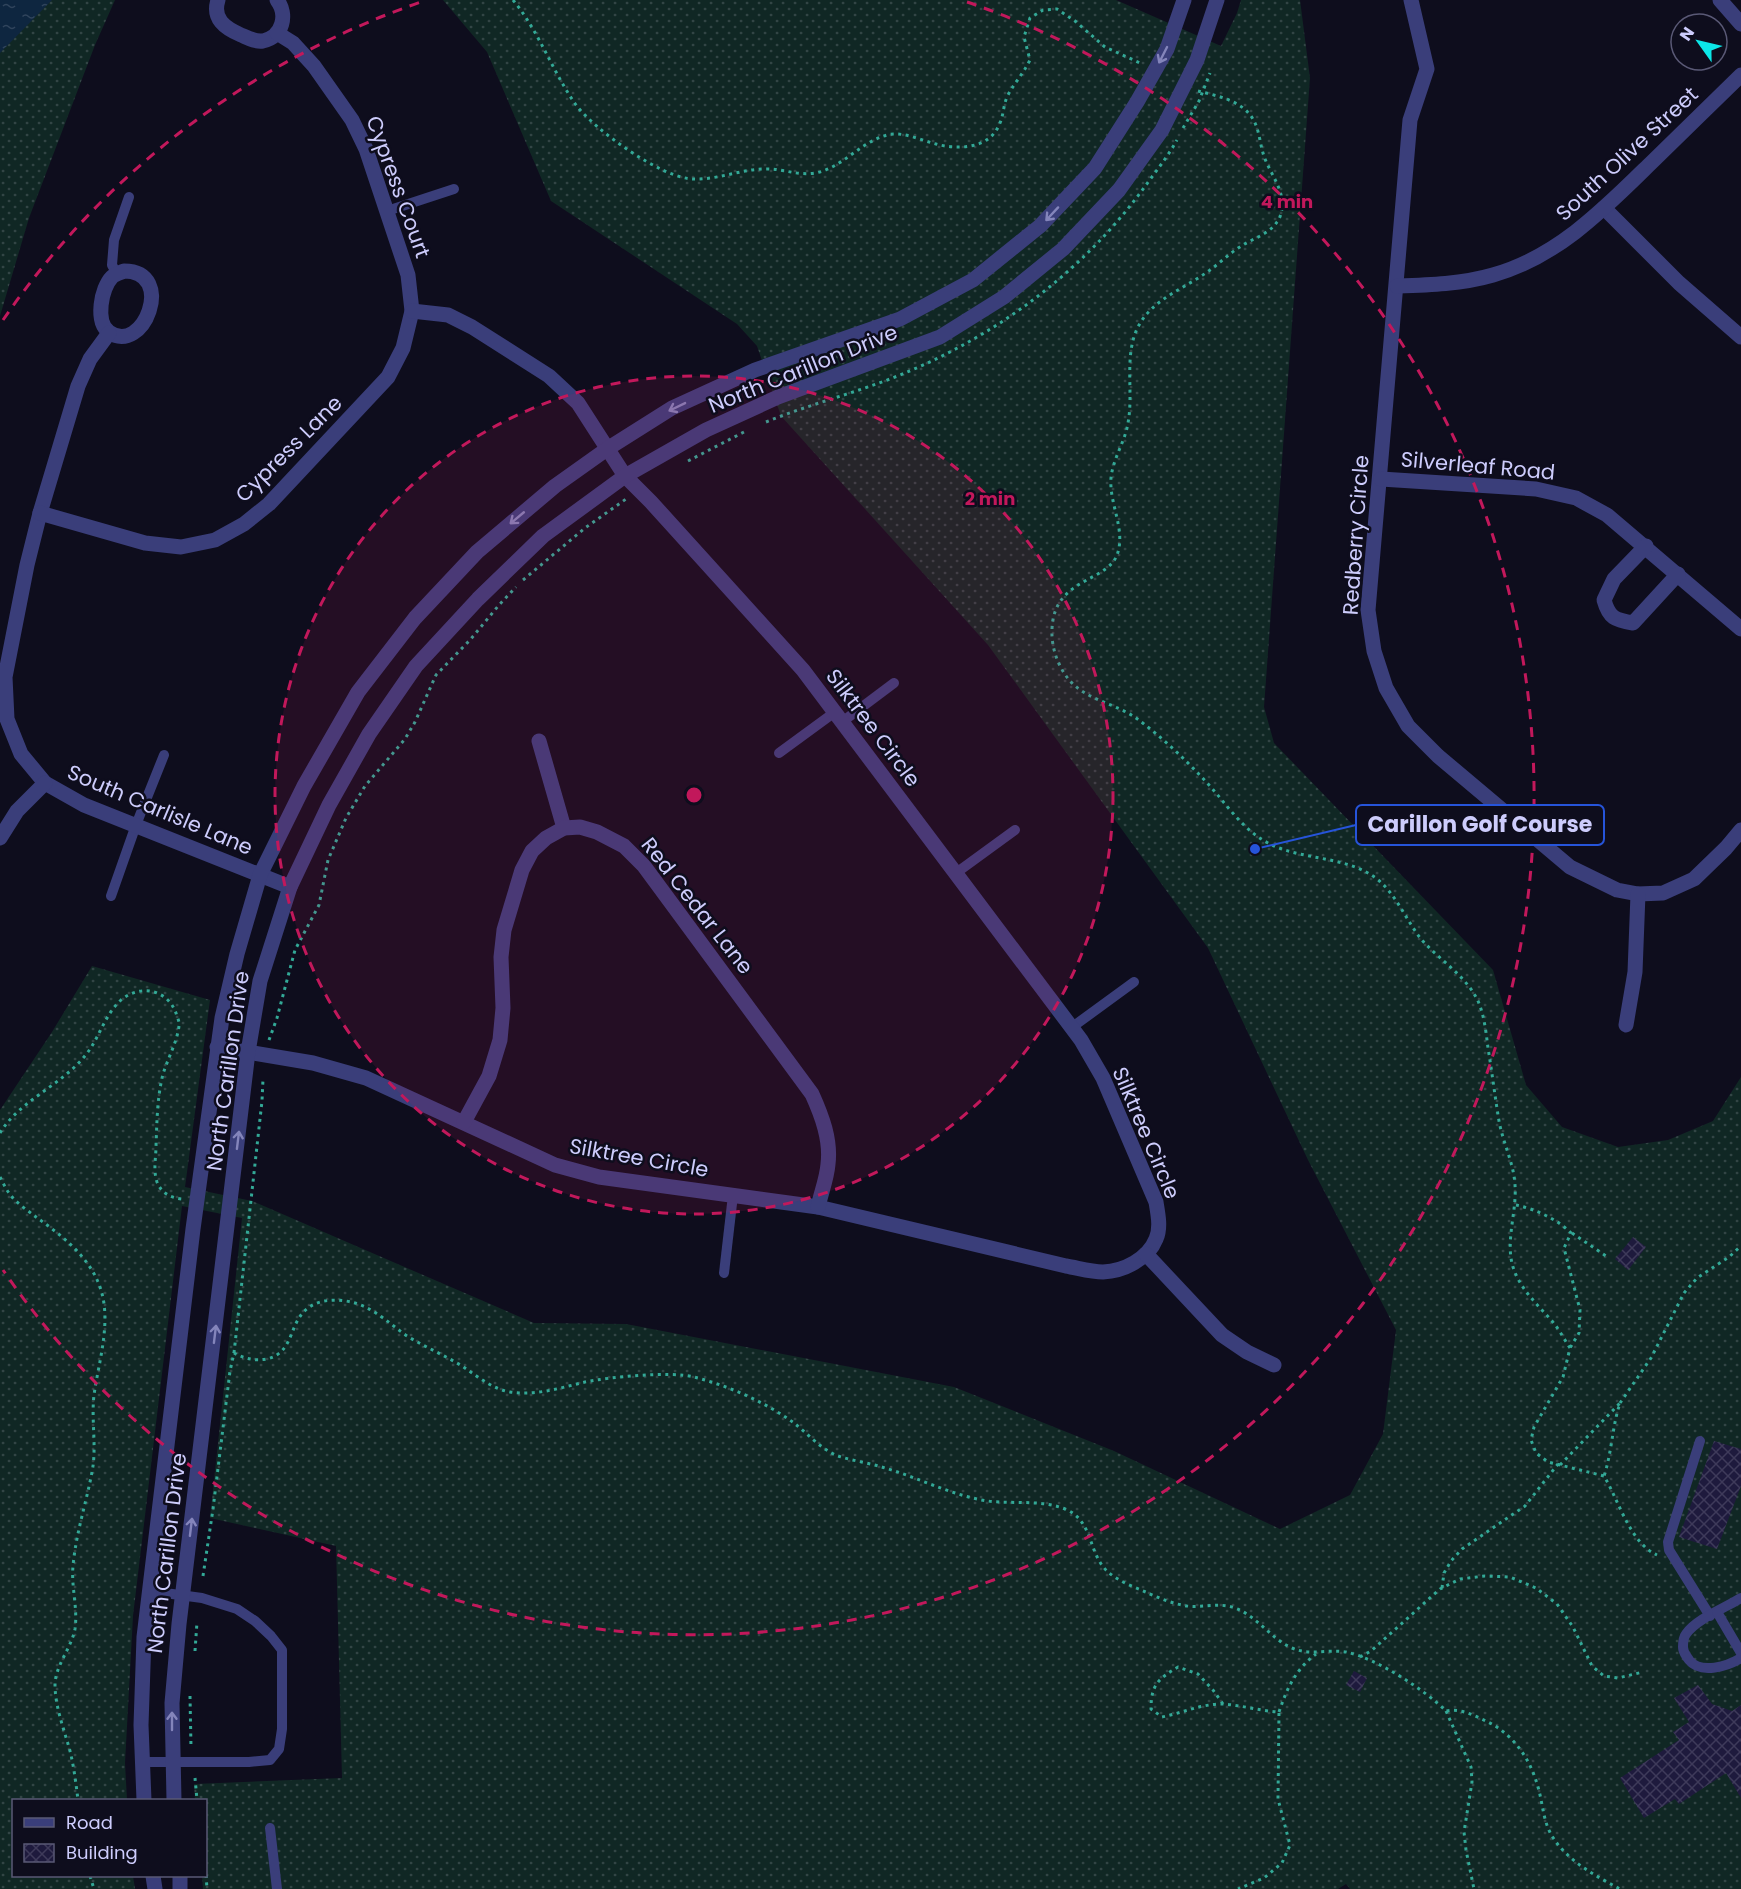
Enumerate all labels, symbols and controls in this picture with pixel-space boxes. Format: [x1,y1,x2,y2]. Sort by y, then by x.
north arrow [1669,12,1729,72]
text: N [1674,22,1700,45]
one-way arrow [1157,45,1168,63]
street label: South Olive Street [1549,80,1704,227]
street label: Cypress Court [359,112,438,262]
text: 4 min [1261,189,1313,214]
one-way arrow [1045,206,1059,221]
street label: North Carillon Drive [704,317,902,420]
street label: Cypress Lane [229,389,349,509]
one-way arrow [668,401,686,413]
street label: Silverleaf Road [1400,444,1556,487]
street label: Redberry Circle [1335,454,1376,616]
text: 2 min [965,486,1015,511]
one-way arrow [510,511,525,525]
street label: Silktree Circle [819,663,927,793]
street label: South Carlisle Lane [63,757,257,862]
centre of rings [684,785,704,805]
callout: Carillon Golf Course [1356,805,1604,845]
text: Carillon Golf Course [1368,809,1592,840]
street label: Red Cedar Lane [635,831,760,980]
street label: North Carillon Drive [199,969,256,1173]
street label: Silktree Circle [1106,1062,1187,1203]
one-way arrow [232,1130,243,1150]
street label: Silktree Circle [567,1131,711,1184]
one-way arrow [210,1324,221,1344]
street label: North Carillon Drive [140,1451,193,1655]
one-way arrow [186,1518,197,1538]
one-way arrow [166,1712,178,1732]
legend [12,1799,207,1877]
text: Road [66,1810,113,1835]
text: Building [66,1840,138,1865]

